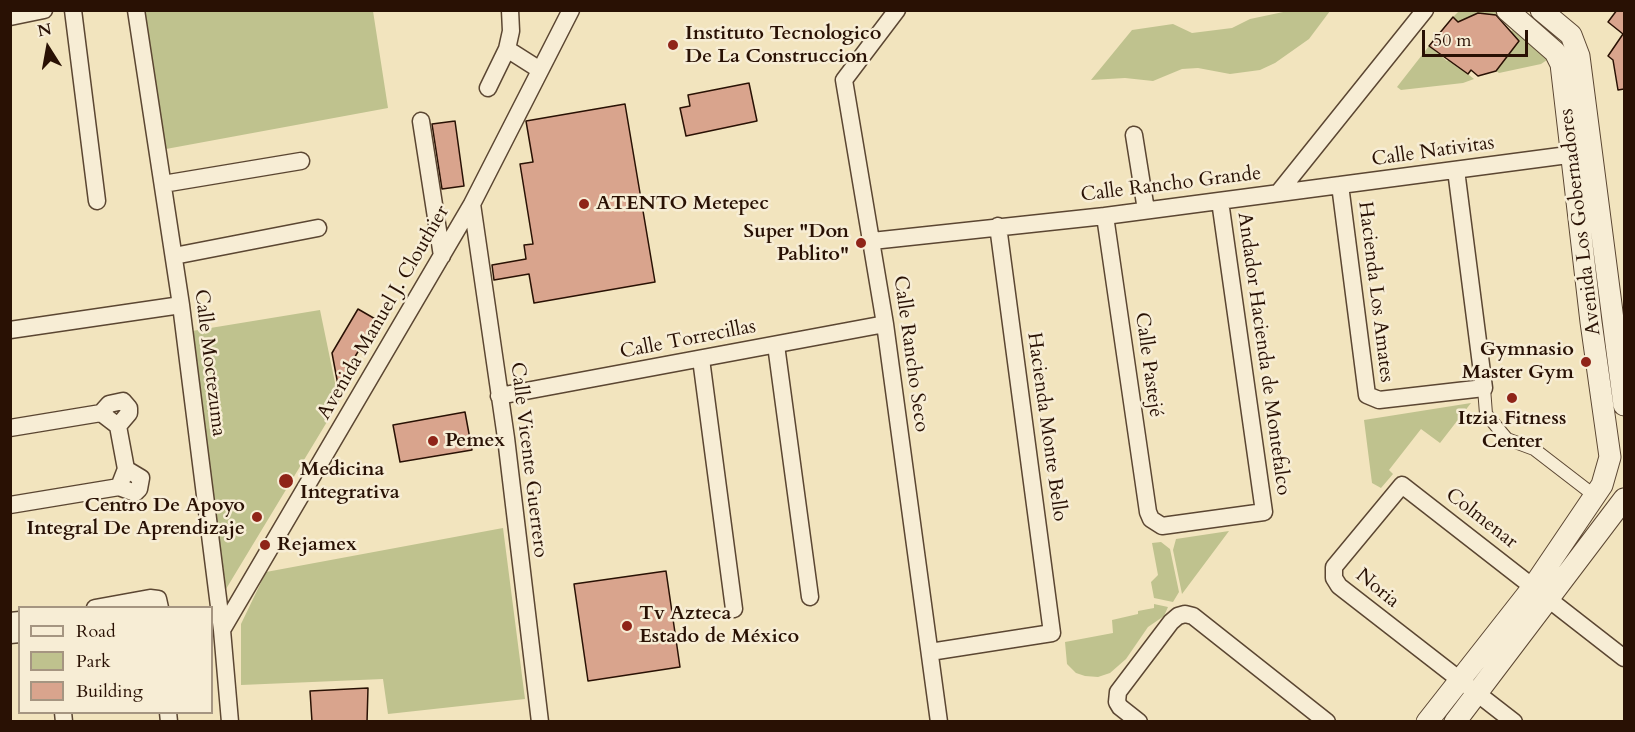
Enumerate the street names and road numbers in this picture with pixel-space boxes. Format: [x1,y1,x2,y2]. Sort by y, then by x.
street label: Avenida Los Gobernadores [1555,107,1607,337]
street label: Calle Nativitas [1370,132,1496,172]
street label: Calle Rancho Grande [1079,162,1263,208]
street label: Hacienda Los Amates [1352,200,1398,384]
street label: Avenida Manuel J. Clouthier [313,202,455,424]
street label: Andador Hacienda de Montefalco [1231,211,1295,497]
street label: Calle Rancho Seco [887,274,933,434]
street label: Calle Moctezuma [188,288,230,438]
street label: Calle Pastejé [1129,311,1167,419]
street label: Calle Torrecillas [618,315,758,365]
street label: Hacienda Monte Bello [1021,331,1071,523]
street label: Calle Vicente Guerrero [504,361,552,559]
street label: Colmenar [1440,484,1522,554]
street label: Noria [1350,564,1404,614]

